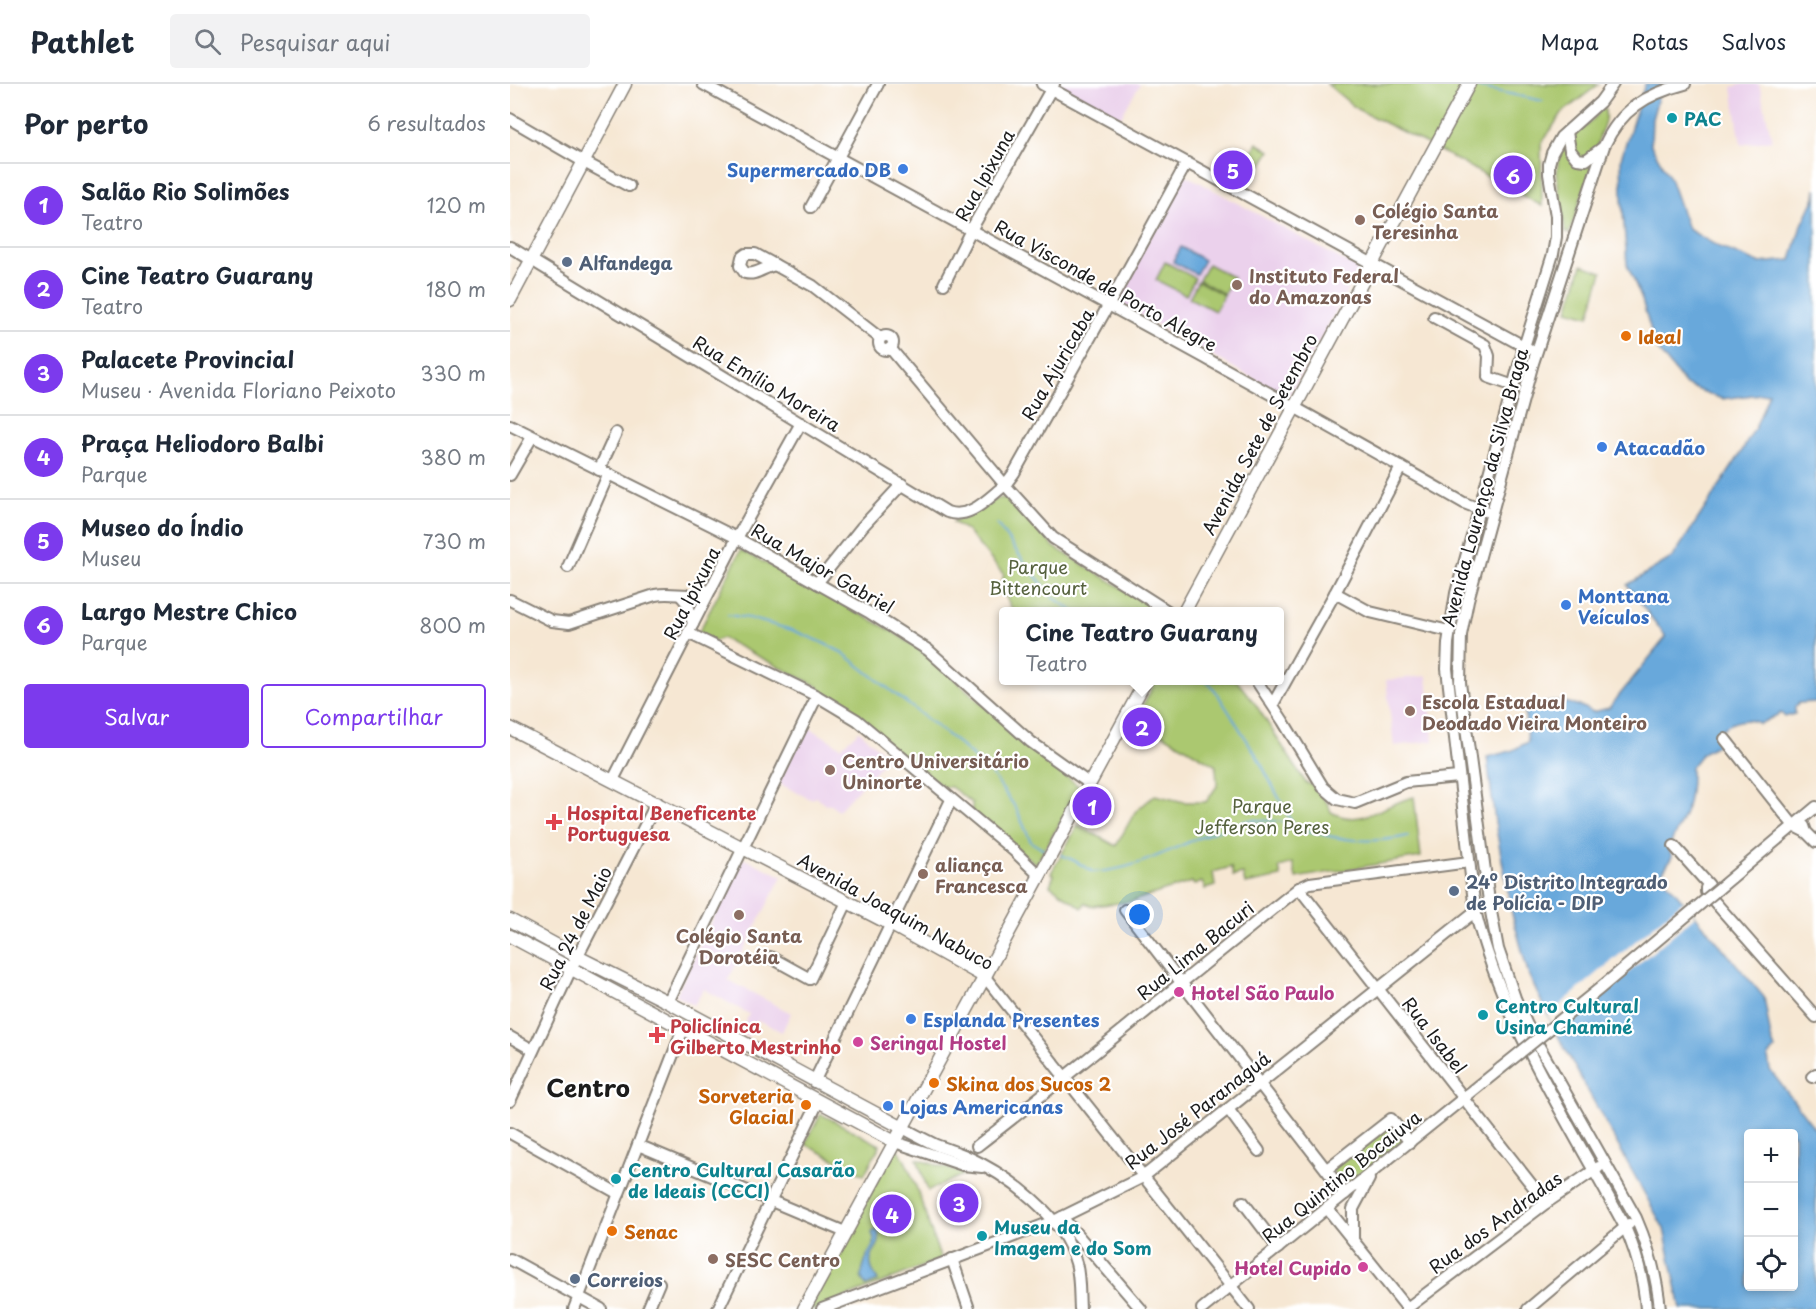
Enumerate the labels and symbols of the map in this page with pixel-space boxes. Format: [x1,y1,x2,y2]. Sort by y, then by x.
place label: PAC [1684,105,1722,132]
marker: PAC [1665,111,1679,125]
street label: Rua Ipixuna [948,124,1020,226]
pin: 5 [1214,148,1252,193]
pin: 6 [1494,152,1532,197]
place label: Supermercado DB [727,156,891,183]
marker: Supermercado DB [896,162,910,176]
place label: Colégio Santa Teresinha [1372,197,1498,245]
street label: Rua Visconde de Porto Alegre [990,212,1222,358]
marker: Colégio Santa Teresinha [1353,213,1367,227]
place label: Alfandega [579,249,673,276]
marker: Alfandega [560,255,574,269]
place label: Instituto Federal do Amazonas [1249,262,1399,310]
marker: Instituto Federal do Amazonas [1230,278,1244,292]
street label: Rua Ajuricaba [1014,302,1100,425]
place label: Ideal [1638,323,1681,350]
street label: Rua Emílio Moreira [688,328,846,438]
street label: Avenida Sete de Setembro [1194,329,1324,539]
marker: Ideal [1619,329,1633,343]
street label: Avenida Lourenço da Silva Braga [1434,344,1534,629]
place label: Atacadão [1614,434,1706,461]
marker: Atacadão [1595,440,1609,454]
street label: Rua Major Gabriel [747,516,899,620]
street label: Rua Ipixuna [656,542,726,644]
park label: Parque Bittencourt [989,553,1087,601]
place label: Monttana Veículos [1578,582,1670,630]
marker: Monttana Veículos [1559,598,1573,612]
place label: Escola Estadual Deodado Vieira Monteiro [1422,688,1647,736]
pin: 2 [1122,704,1162,750]
marker: Escola Estadual Deodado Vieira Monteiro [1403,704,1417,718]
place label: Centro Universitário Uninorte [842,747,1029,795]
marker: Centro Universitário Uninorte [823,763,837,777]
pin: 1 [1072,784,1112,828]
park label: Parque Jefferson Peres [1195,792,1329,840]
place label: Hospital Beneficente Portuguesa [567,799,757,847]
marker: Hospital Beneficente Portuguesa [545,813,563,831]
street label: Avenida Joaquim Nabuco [793,846,999,976]
place label: aliança Francesca [935,851,1028,899]
street label: Rua 24 de Maio [532,861,618,995]
marker: aliança Francesca [916,867,930,881]
place label: 24º Distrito Integrado de Polícia - DIP [1466,868,1668,916]
marker: 24º Distrito Integrado de Polícia - DIP [1447,884,1461,898]
street label: Rua Lima Bacuri [1131,894,1259,1006]
your location [1125,900,1154,929]
marker: Colégio Santa Dorotéia [732,908,746,922]
place label: Colégio Santa Dorotéia [676,922,802,970]
place label: Hotel São Paulo [1191,979,1335,1006]
marker: Hotel São Paulo [1172,985,1186,999]
street label: Rua Isabel [1396,991,1474,1079]
place label: Centro Cultural Usina Chaminé [1495,992,1639,1040]
place label: Esplanda Presentes [923,1006,1100,1033]
marker: Centro Cultural Usina Chaminé [1476,1008,1490,1022]
place label: Policlínica Gilberto Mestrinho [670,1012,841,1060]
marker: Esplanda Presentes [904,1012,918,1026]
marker: Policlínica Gilberto Mestrinho [648,1026,666,1044]
place label: Seringal Hostel [870,1029,1006,1056]
marker: Seringal Hostel [851,1035,865,1049]
street label: Rua José Paranaguá [1119,1044,1276,1175]
district label: Centro [546,1069,630,1105]
place label: Skina dos Sucos 2 [946,1070,1111,1097]
marker: Skina dos Sucos 2 [927,1076,941,1090]
place label: Sorveteria Glacial [698,1082,794,1130]
place label: Lojas Americanas [900,1093,1064,1120]
marker: Sorveteria Glacial [799,1098,813,1112]
marker: Lojas Americanas [881,1099,895,1113]
street label: Rua Quintino Bocaiuva [1255,1103,1427,1249]
place label: Centro Cultural Casarão de Ideais (CCCI) [628,1156,855,1204]
street label: Rua dos Andradas [1423,1164,1567,1280]
marker: Centro Cultural Casarão de Ideais (CCCI) [609,1172,623,1186]
pin: 3 [940,1180,978,1226]
pin: 4 [872,1192,911,1236]
place label: Museu da Imagem e do Som [994,1213,1152,1261]
place label: Senac [624,1218,678,1245]
marker: Senac [605,1224,619,1238]
marker: Museu da Imagem e do Som [975,1229,989,1243]
place label: SESC Centro [725,1246,840,1273]
marker: SESC Centro [706,1252,720,1266]
place label: Hotel Cupido [1234,1254,1351,1281]
marker: Hotel Cupido [1356,1260,1370,1274]
place label: Correios [587,1266,663,1293]
marker: Correios [568,1272,582,1286]

